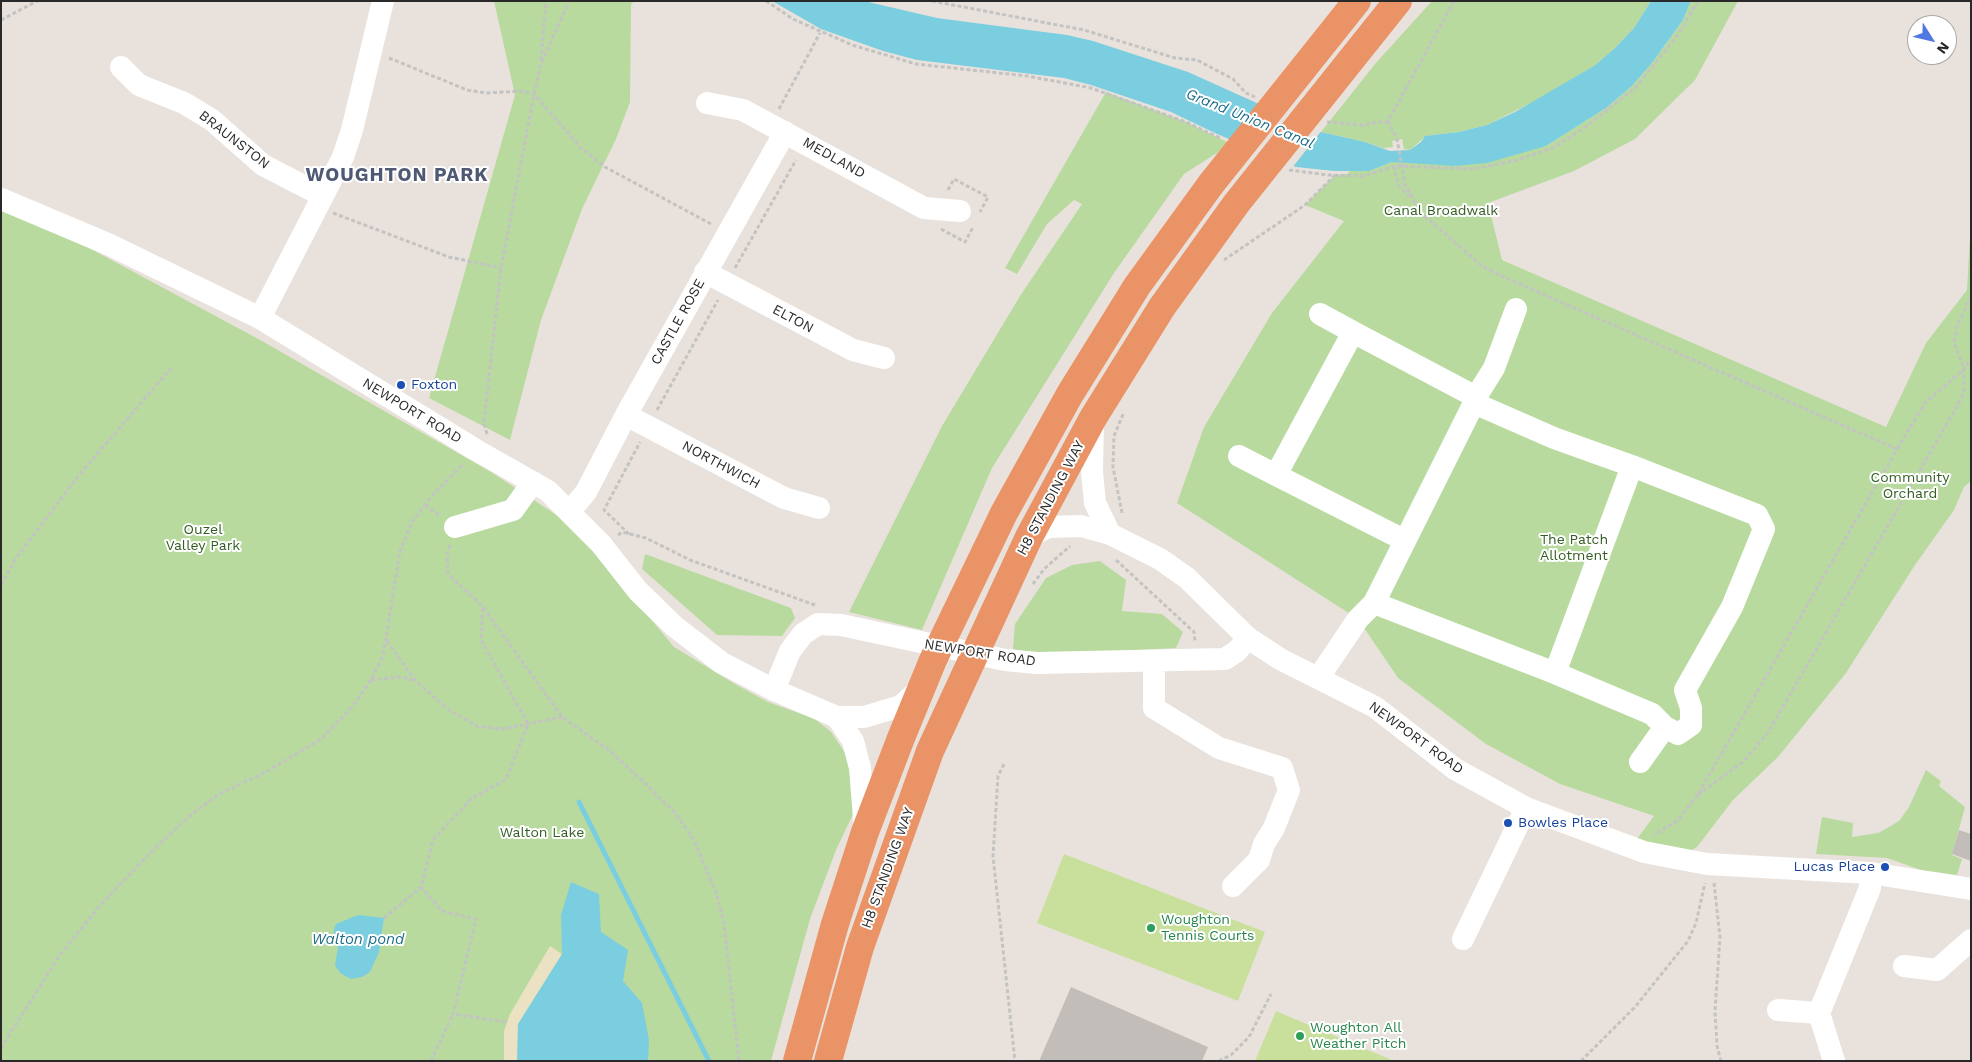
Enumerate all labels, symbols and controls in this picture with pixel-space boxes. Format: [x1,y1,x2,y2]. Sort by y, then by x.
north arrow [1907,15,1957,65]
text: N [1934,39,1953,57]
water label: Grand Union Canal [1183,85,1317,153]
street label: BRAUNSTON [195,107,273,173]
street label: MEDLAND [800,134,868,182]
district label: WOUGHTON PARK [304,164,490,186]
park label: Canal Broadwalk [1384,203,1498,219]
street label: CASTLE ROSE [648,276,708,368]
street label: ELTON [769,301,817,337]
street label: NEWPORT ROAD [359,375,465,447]
place label: Foxton [411,377,457,393]
marker: Foxton [395,379,407,391]
street label: NORTHWICH [679,437,763,493]
street label: H8 STANDING WAY [1014,438,1088,558]
park label: Community Orchard [1871,470,1949,502]
park label: Ouzel Valley Park [166,522,240,554]
park label: The Patch Allotment [1540,532,1608,564]
street label: NEWPORT ROAD [923,636,1037,670]
street label: NEWPORT ROAD [1365,698,1467,778]
street label: H8 STANDING WAY [858,805,918,931]
place label: Bowles Place [1518,815,1608,831]
marker: Bowles Place [1502,817,1514,829]
park label: Walton Lake [500,825,584,841]
place label: Lucas Place [1794,859,1875,875]
marker: Lucas Place [1879,861,1891,873]
place label: Woughton Tennis Courts [1161,912,1254,944]
marker: Woughton Tennis Courts [1145,922,1157,934]
water label: Walton pond [312,931,404,949]
place label: Woughton All Weather Pitch [1310,1020,1406,1052]
marker: Woughton All Weather Pitch [1294,1030,1306,1042]

